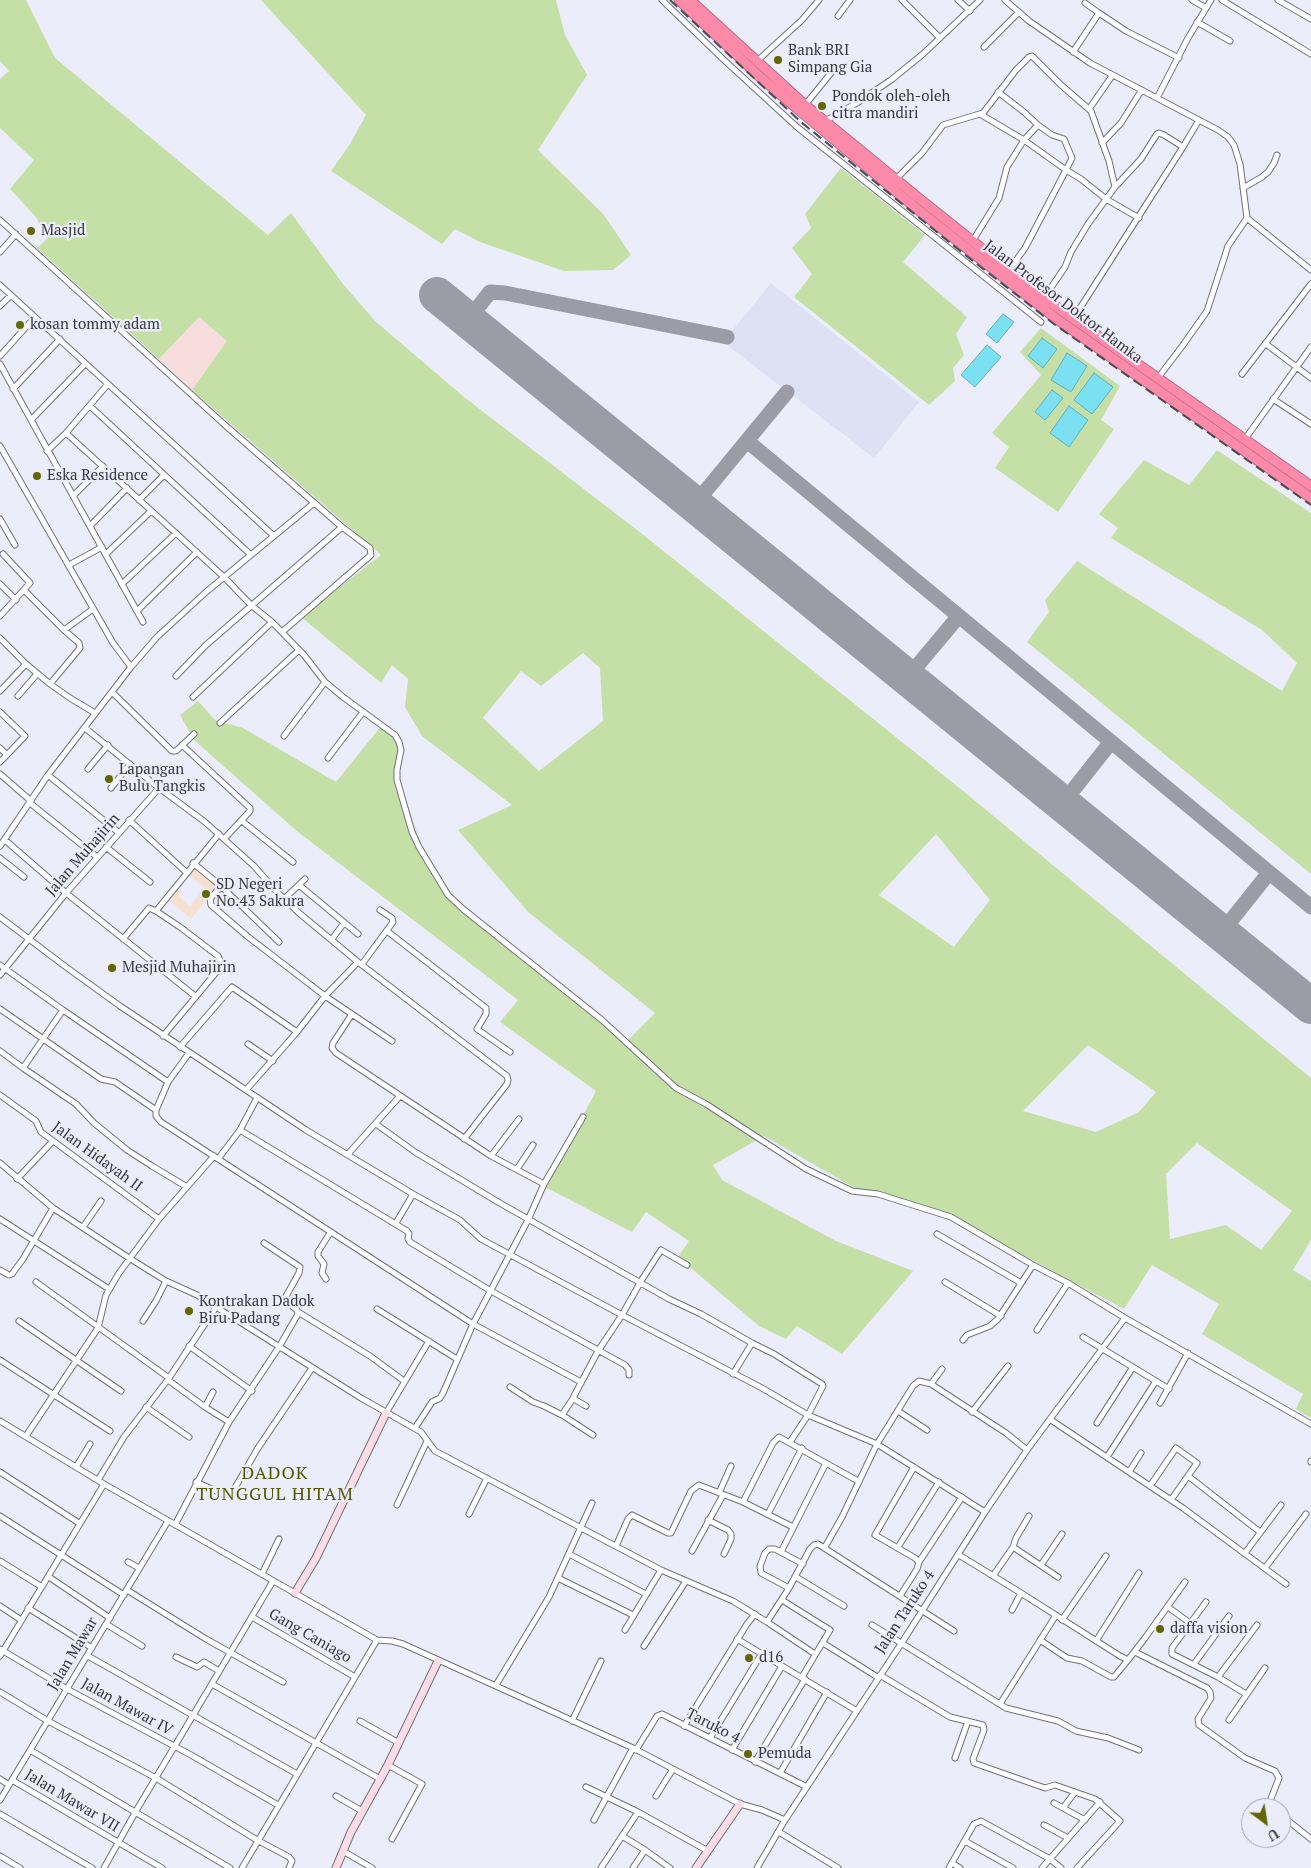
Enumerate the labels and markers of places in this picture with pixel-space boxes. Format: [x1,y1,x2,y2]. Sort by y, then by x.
place label: Bank BRI Simpang Gia [788,42,872,77]
marker: Bank BRI Simpang Gia [772,54,784,66]
place label: Pondok oleh-oleh citra mandiri [832,88,950,123]
marker: Pondok oleh-oleh citra mandiri [816,100,828,112]
place label: Masjid [41,222,85,240]
marker: Masjid [25,225,37,237]
place label: kosan tommy adam [30,316,160,334]
marker: kosan tommy adam [14,319,26,331]
place label: Eska Residence [47,467,148,485]
marker: Eska Residence [31,470,43,482]
place label: Lapangan Bulu Tangkis [119,761,206,796]
marker: Lapangan Bulu Tangkis [103,773,115,785]
place label: SD Negeri No.43 Sakura [216,876,304,911]
marker: SD Negeri No.43 Sakura [200,888,212,900]
place label: Mesjid Muhajirin [122,959,236,977]
marker: Mesjid Muhajirin [106,962,118,974]
place label: Kontrakan Dadok Biru Padang [199,1293,314,1328]
marker: Kontrakan Dadok Biru Padang [183,1305,195,1317]
place label: daffa vision [1170,1620,1248,1638]
marker: daffa vision [1154,1623,1166,1635]
place label: d16 [759,1649,783,1667]
marker: d16 [743,1652,755,1664]
place label: Pemuda [758,1745,811,1763]
marker: Pemuda [742,1748,754,1760]

